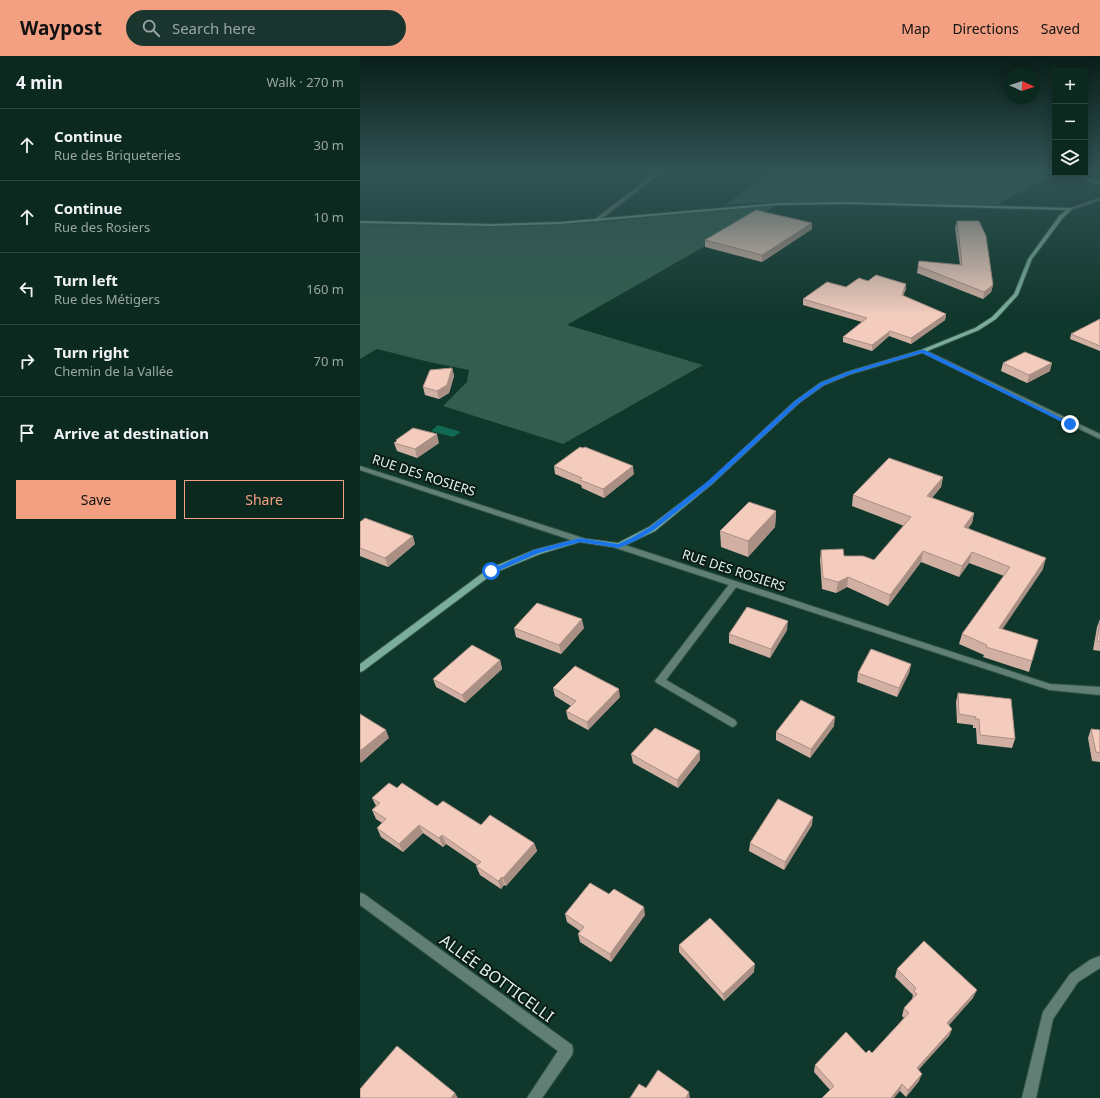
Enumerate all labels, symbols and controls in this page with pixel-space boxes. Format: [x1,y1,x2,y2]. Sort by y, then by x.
search box [126,10,406,46]
text: Waypost [20,15,102,41]
icon: search [140,17,162,39]
text: Search here [172,18,255,38]
text: Map [901,19,930,38]
text: Directions [952,19,1019,38]
text: Saved [1041,19,1080,38]
north arrow [1004,68,1040,104]
map controls [1052,68,1088,176]
button: + [1052,68,1088,104]
text: 4 min [16,71,63,94]
text: Walk · 270 m [266,73,344,91]
button: − [1052,104,1088,140]
text: Continue [54,126,122,146]
icon: ahead [16,134,38,156]
text: 30 m [314,136,344,154]
button: layers [1052,140,1088,176]
text: Rue des Briqueteries [54,146,181,164]
text: Continue [54,198,122,218]
icon: ahead [16,206,38,228]
text: 10 m [314,208,344,226]
text: Rue des Rosiers [54,218,150,236]
text: Turn left [54,270,118,290]
icon: left [16,278,38,300]
text: 160 m [306,280,344,298]
text: Rue des Métigers [54,290,160,308]
text: Turn right [54,342,129,362]
icon: right [16,350,38,372]
text: 70 m [314,352,344,370]
text: Chemin de la Vallée [54,362,173,380]
route end [1061,415,1079,433]
icon: arrive [16,422,38,444]
text: Arrive at destination [54,423,209,443]
street label: RUE DES ROSIERS [370,450,478,500]
button: Save [16,480,176,519]
button: Share [184,480,344,519]
street label: RUE DES ROSIERS [680,545,788,595]
route start [482,562,500,580]
street label: ALLÉE BOTTICELLI [435,929,559,1027]

